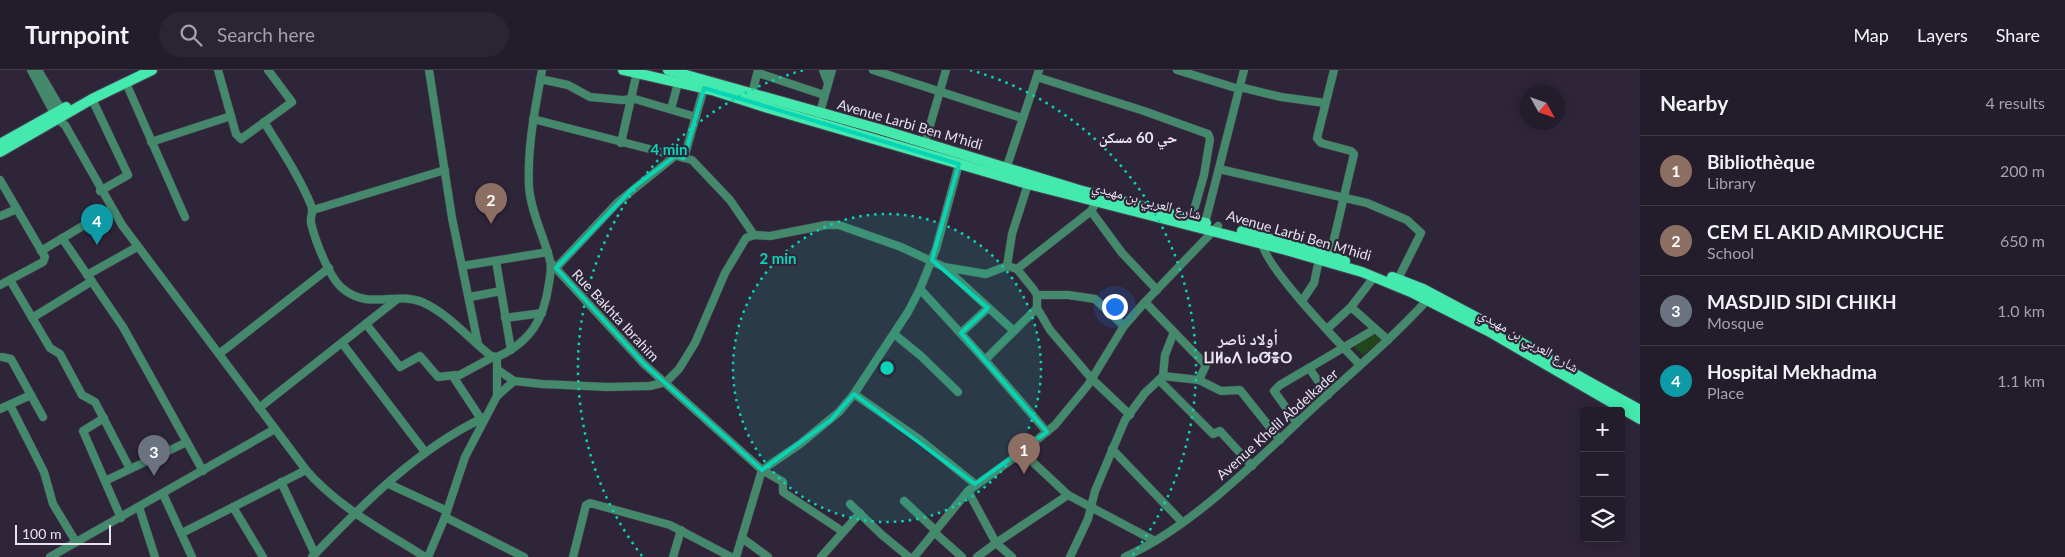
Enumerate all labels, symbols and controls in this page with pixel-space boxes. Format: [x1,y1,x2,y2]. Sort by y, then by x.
search box [159,12,509,57]
text: Turnpoint [25,20,129,49]
icon: search [177,21,205,49]
text: Search here [217,23,315,46]
text: Map [1853,24,1889,46]
text: Layers [1917,24,1968,46]
text: Share [1996,24,2040,46]
north arrow [1520,85,1565,130]
text: Nearby [1660,90,1728,115]
text: 4 results [1985,93,2045,112]
street label: Avenue Larbi Ben M'hidi [836,95,984,153]
district label: حي 60 مسكن [1099,128,1177,150]
text: 4 min [650,140,688,158]
text: Bibliothèque [1707,150,1815,173]
text: 1 [1671,161,1681,180]
text: 200 m [2000,161,2045,180]
text: Library [1707,173,1756,192]
street label: شارع العربي بن مهيدي [1089,177,1204,226]
pin: 2 [475,183,507,224]
pin: 4 [81,204,113,245]
street label: Avenue Larbi Ben M'hidi [1225,206,1373,264]
text: CEM EL AKID AMIROUCHE [1707,220,1944,243]
text: 2 [1671,231,1681,250]
text: 650 m [2000,231,2045,250]
text: School [1707,243,1754,262]
text: 2 min [759,249,797,267]
street label: Rue Bakhta Ibrahim [569,265,663,365]
text: MASDJID SIDI CHIKH [1707,290,1897,313]
your location [1102,294,1128,320]
text: 3 [1671,301,1681,320]
text: 1.0 km [1997,301,2045,320]
street label: شارع العربي بن مهيدي [1474,304,1582,379]
text: Mosque [1707,313,1764,332]
district label: أولاد ناصر ⵡⵍⴰⴷ ⵏⴰⵚⴻⵔ [1204,329,1293,366]
centre of rings [878,359,896,377]
text: Hospital Mekhadma [1707,360,1877,383]
street label: Avenue Khelil Abdelkader [1213,365,1341,483]
text: 4 [1671,371,1681,390]
text: 1.1 km [1997,371,2045,390]
text: Place [1707,383,1744,402]
map controls [1580,407,1625,542]
button: + [1580,407,1625,452]
pin: 1 [1008,433,1040,474]
pin: 3 [138,435,170,476]
button: − [1580,452,1625,497]
button: layers [1580,497,1625,542]
scale bar [15,522,111,545]
text: 100 m [22,525,61,542]

